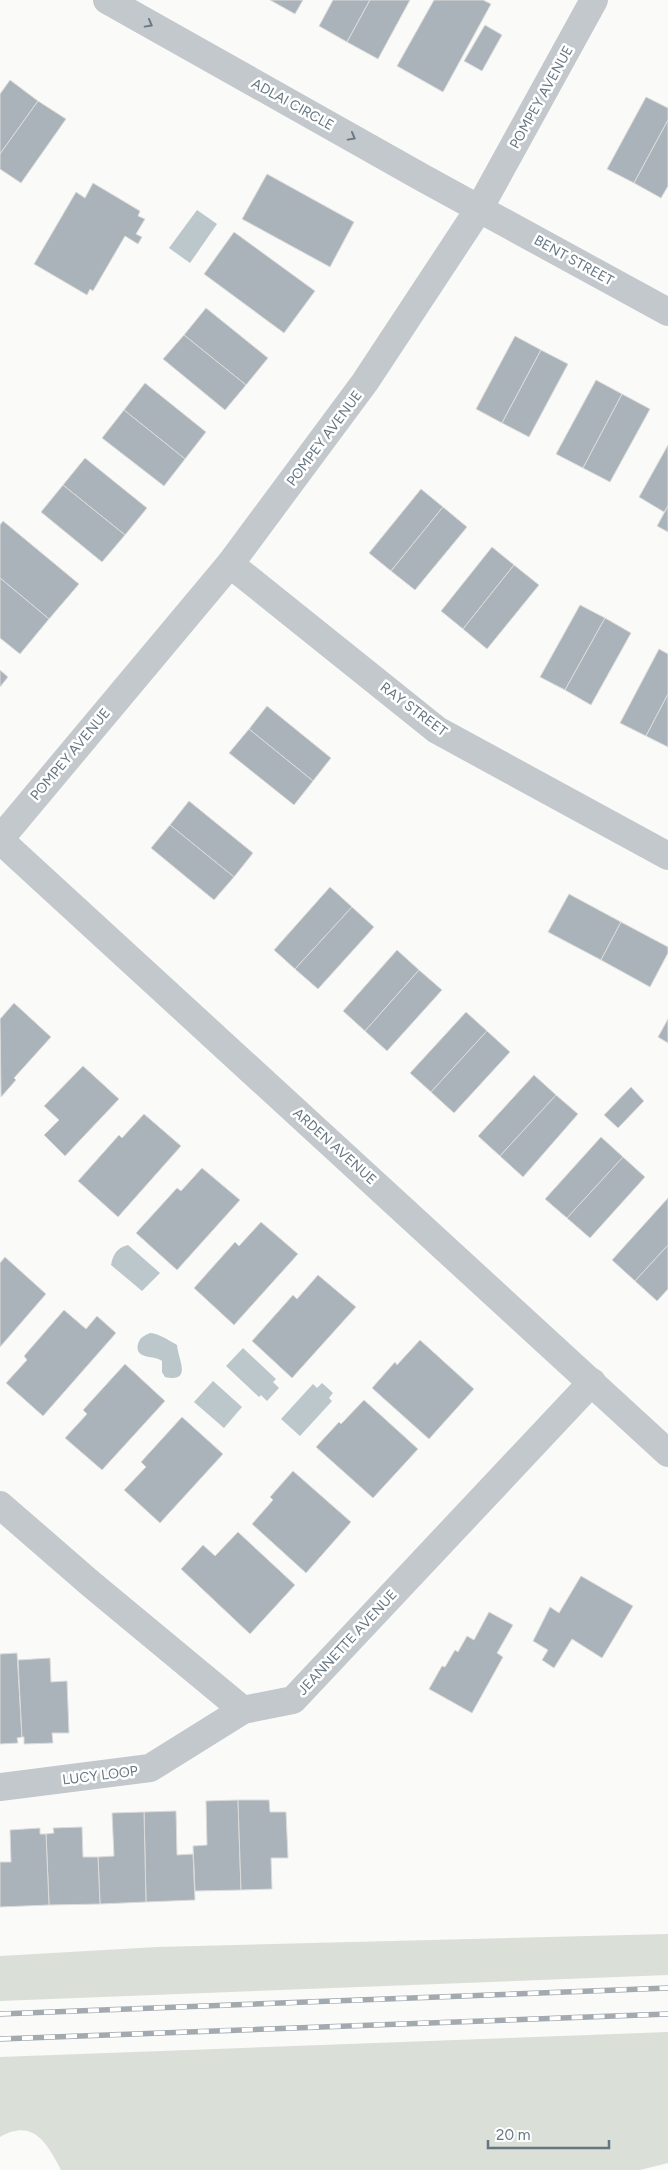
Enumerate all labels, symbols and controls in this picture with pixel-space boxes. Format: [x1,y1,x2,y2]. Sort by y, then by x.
one-way arrow [144,18,153,28]
street label: POMPEY AVENUE [506,43,577,152]
street label: ADLAI CIRCLE [249,75,337,134]
one-way arrow [347,131,356,141]
street label: BENT STREET [531,232,617,289]
street label: POMPEY AVENUE [283,387,366,489]
street label: RAY STREET [377,679,451,740]
street label: POMPEY AVENUE [27,705,114,804]
street label: ARDEN AVENUE [289,1104,380,1188]
street label: JEANNETTE AVENUE [294,1586,401,1699]
street label: LUCY LOOP [61,1762,139,1789]
scale bar [488,2118,609,2150]
text: 20 m [496,2126,530,2144]

